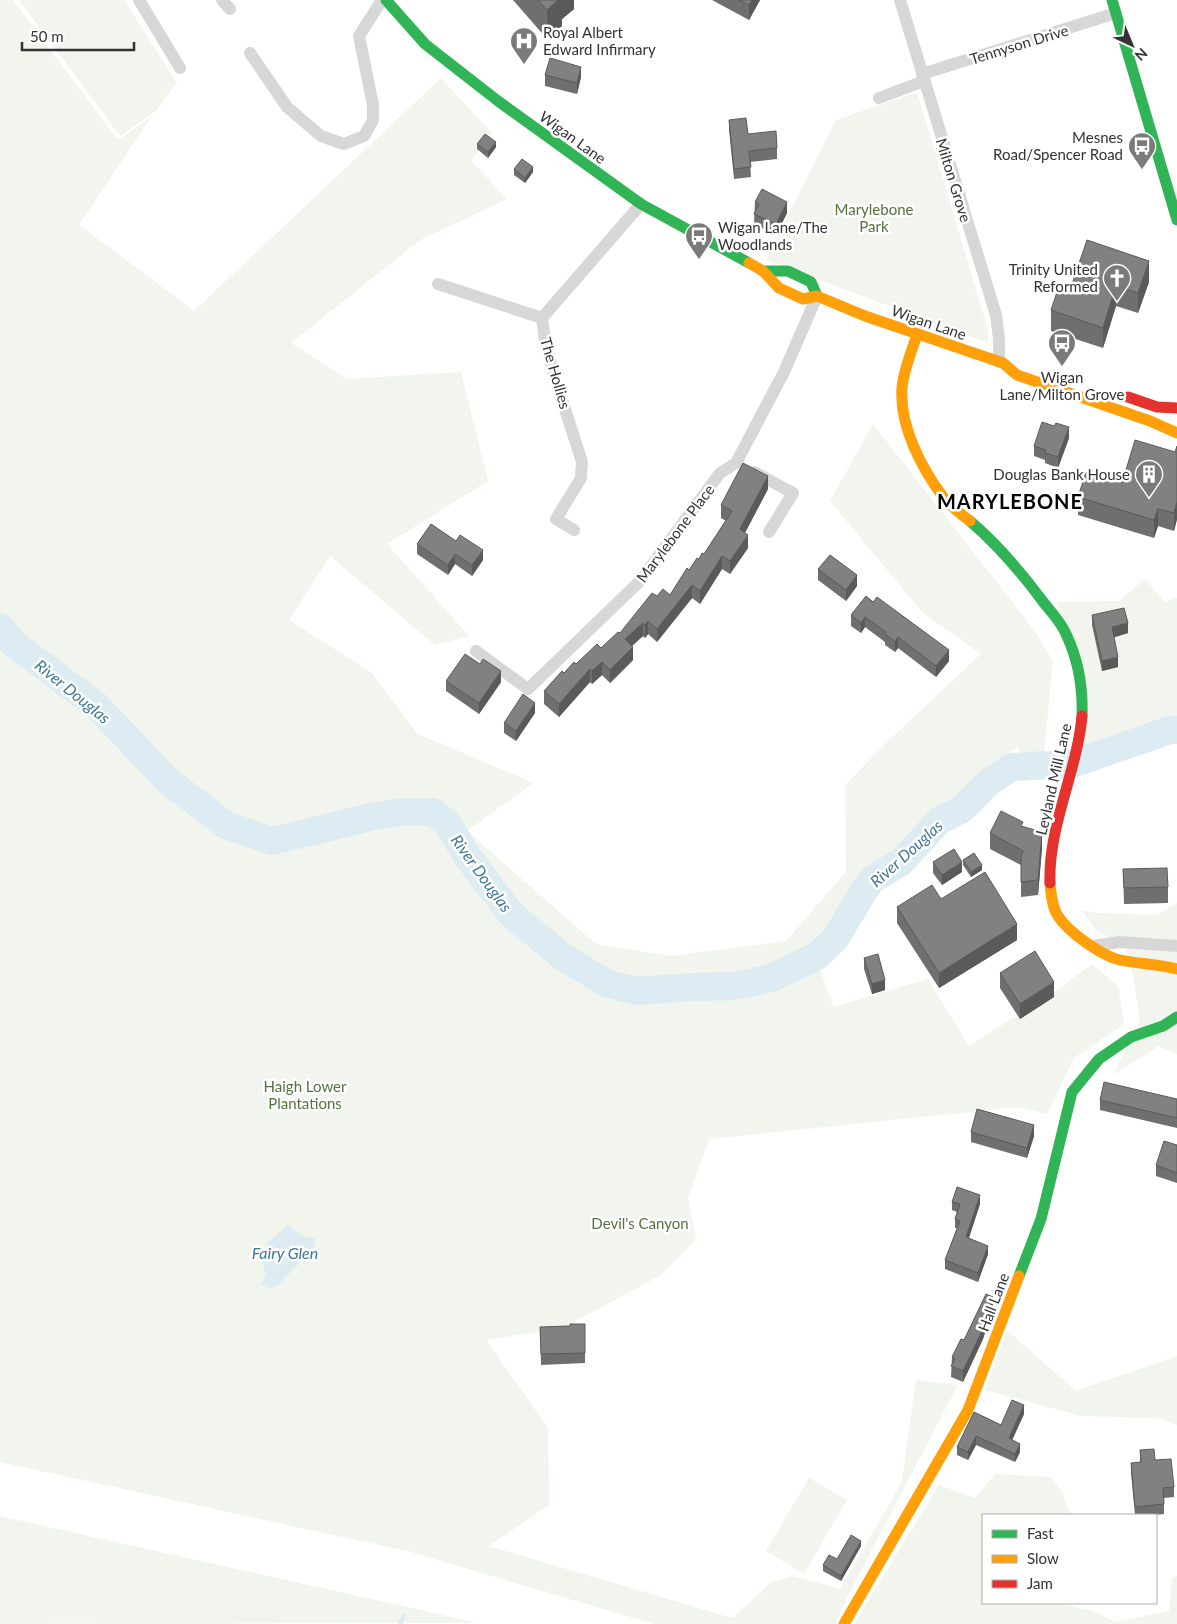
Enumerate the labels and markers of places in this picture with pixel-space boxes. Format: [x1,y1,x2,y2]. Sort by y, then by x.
place label: Royal Albert Edward Infirmary [543,23,656,58]
hospital icon: Royal Albert Edward Infirmary [509,26,539,65]
place label: Mesnes Road/Spencer Road [993,128,1123,163]
bus stop icon: Mesnes Road/Spencer Road [1127,131,1157,170]
place label: Wigan Lane/The Woodlands [718,218,828,253]
bus stop icon: Wigan Lane/The Woodlands [684,221,714,260]
place label: Trinity United Reformed [1009,260,1098,295]
church icon: Trinity United Reformed [1102,263,1132,302]
bus stop icon: Wigan Lane/Milton Grove [1047,328,1077,367]
place label: Wigan Lane/Milton Grove [1000,368,1125,403]
building icon: Douglas Bank House [1134,459,1164,498]
place label: Douglas Bank House [993,465,1130,483]

